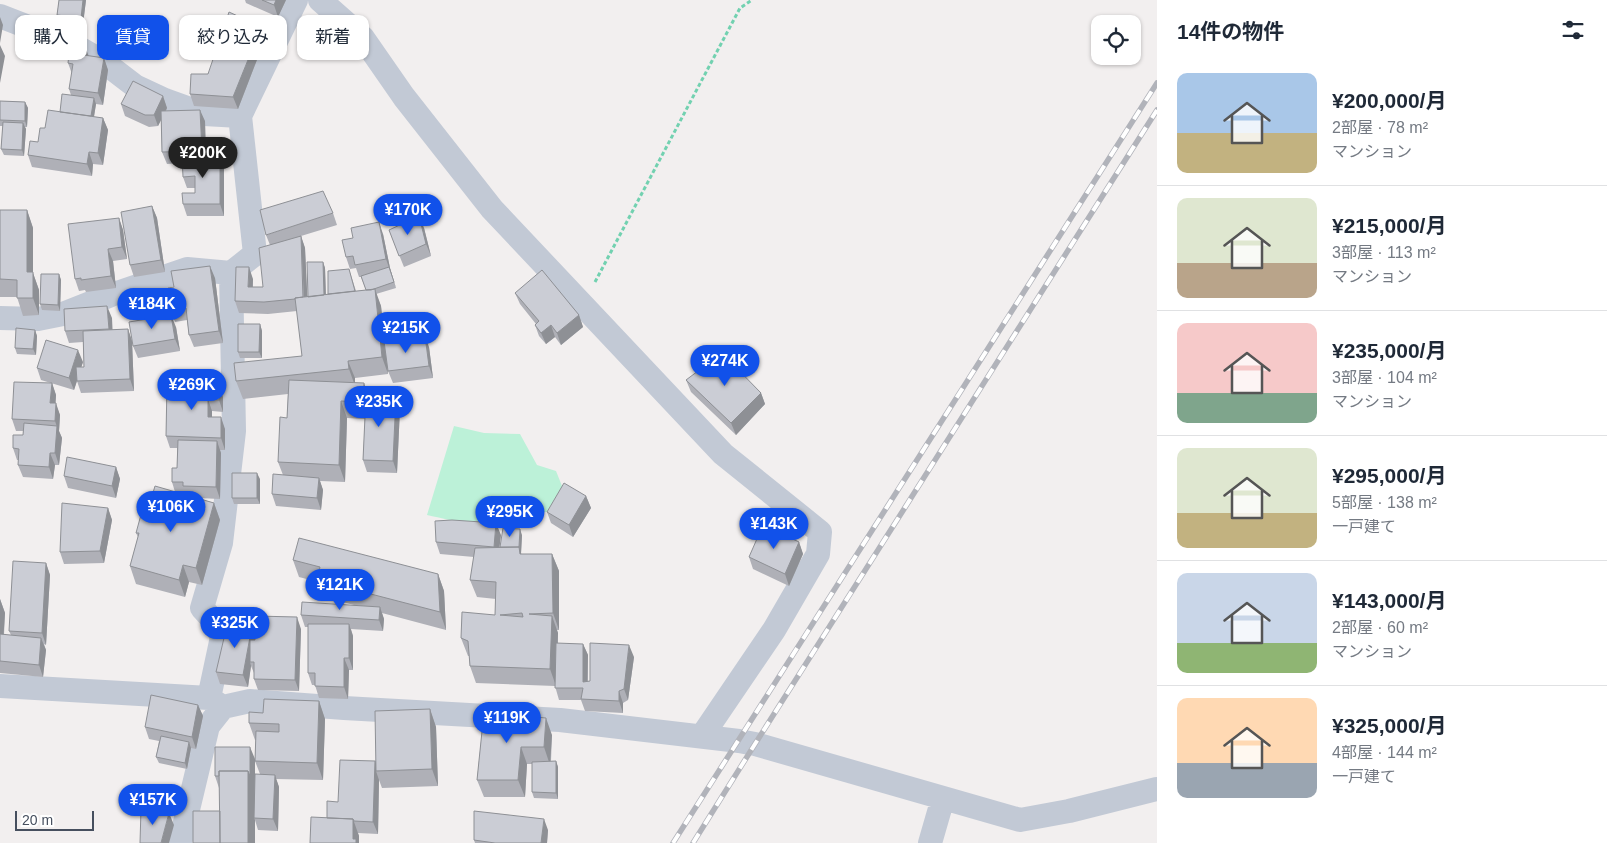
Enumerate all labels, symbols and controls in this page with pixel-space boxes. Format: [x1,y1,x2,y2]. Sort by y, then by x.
chip: 購入 [15,15,87,60]
chip: 賃貸 [97,15,169,60]
chip: 絞り込み [179,15,287,60]
chip: 新着 [297,15,369,60]
map controls [1091,15,1141,65]
button: locate [1091,15,1141,65]
icon: filters [1559,16,1587,44]
text: 14件の物件 [1177,20,1284,43]
text: ¥200,000/月 [1332,89,1446,112]
icon: home [1217,93,1277,153]
text: 2部屋 · 78 m² [1332,119,1428,136]
pin: ¥200K [168,136,238,179]
text: マンション [1332,143,1412,160]
text: ¥200K [179,144,227,161]
pin: ¥170K [373,194,443,236]
text: ¥170K [384,201,432,218]
text: ¥215,000/月 [1332,214,1446,237]
icon: home [1217,218,1277,278]
text: 3部屋 · 113 m² [1332,244,1436,261]
text: マンション [1332,268,1412,285]
pin: ¥184K [117,288,187,330]
text: ¥184K [128,295,176,312]
pin: ¥215K [371,312,441,354]
text: ¥215K [382,319,430,336]
text: ¥235,000/月 [1332,339,1446,362]
icon: home [1217,343,1277,403]
pin: ¥274K [690,344,760,387]
text: ¥274K [701,352,749,369]
pin: ¥269K [157,368,227,411]
text: 3部屋 · 104 m² [1332,369,1437,386]
text: ¥269K [168,376,216,393]
pin: ¥235K [344,386,414,428]
text: ¥235K [355,393,403,410]
text: マンション [1332,393,1412,410]
text: ¥295,000/月 [1332,464,1446,487]
icon: home [1217,468,1277,528]
pin: ¥106K [136,490,206,533]
text: 5部屋 · 138 m² [1332,494,1437,511]
pin: ¥295K [475,496,545,538]
text: ¥106K [147,498,195,515]
text: ¥295K [486,503,534,520]
pin: ¥143K [739,508,809,550]
text: ¥143K [750,515,798,532]
text: 一戸建て [1332,518,1396,535]
pin: ¥121K [305,568,375,611]
text: ¥121K [316,576,364,593]
text: ¥143,000/月 [1332,589,1446,612]
icon: home [1217,593,1277,653]
pin: ¥325K [200,606,270,649]
text: ¥325K [211,614,259,631]
text: 2部屋 · 60 m² [1332,619,1428,636]
text: マンション [1332,643,1412,660]
pin: ¥119K [472,702,542,744]
text: ¥119K [484,709,530,726]
text: ¥325,000/月 [1332,714,1446,737]
icon: home [1217,718,1277,778]
text: 4部屋 · 144 m² [1332,744,1437,761]
text: 一戸建て [1332,768,1396,785]
pin: ¥157K [118,784,188,826]
text: ¥157K [129,791,177,808]
scale bar [15,808,94,831]
text: 20 m [22,812,53,828]

